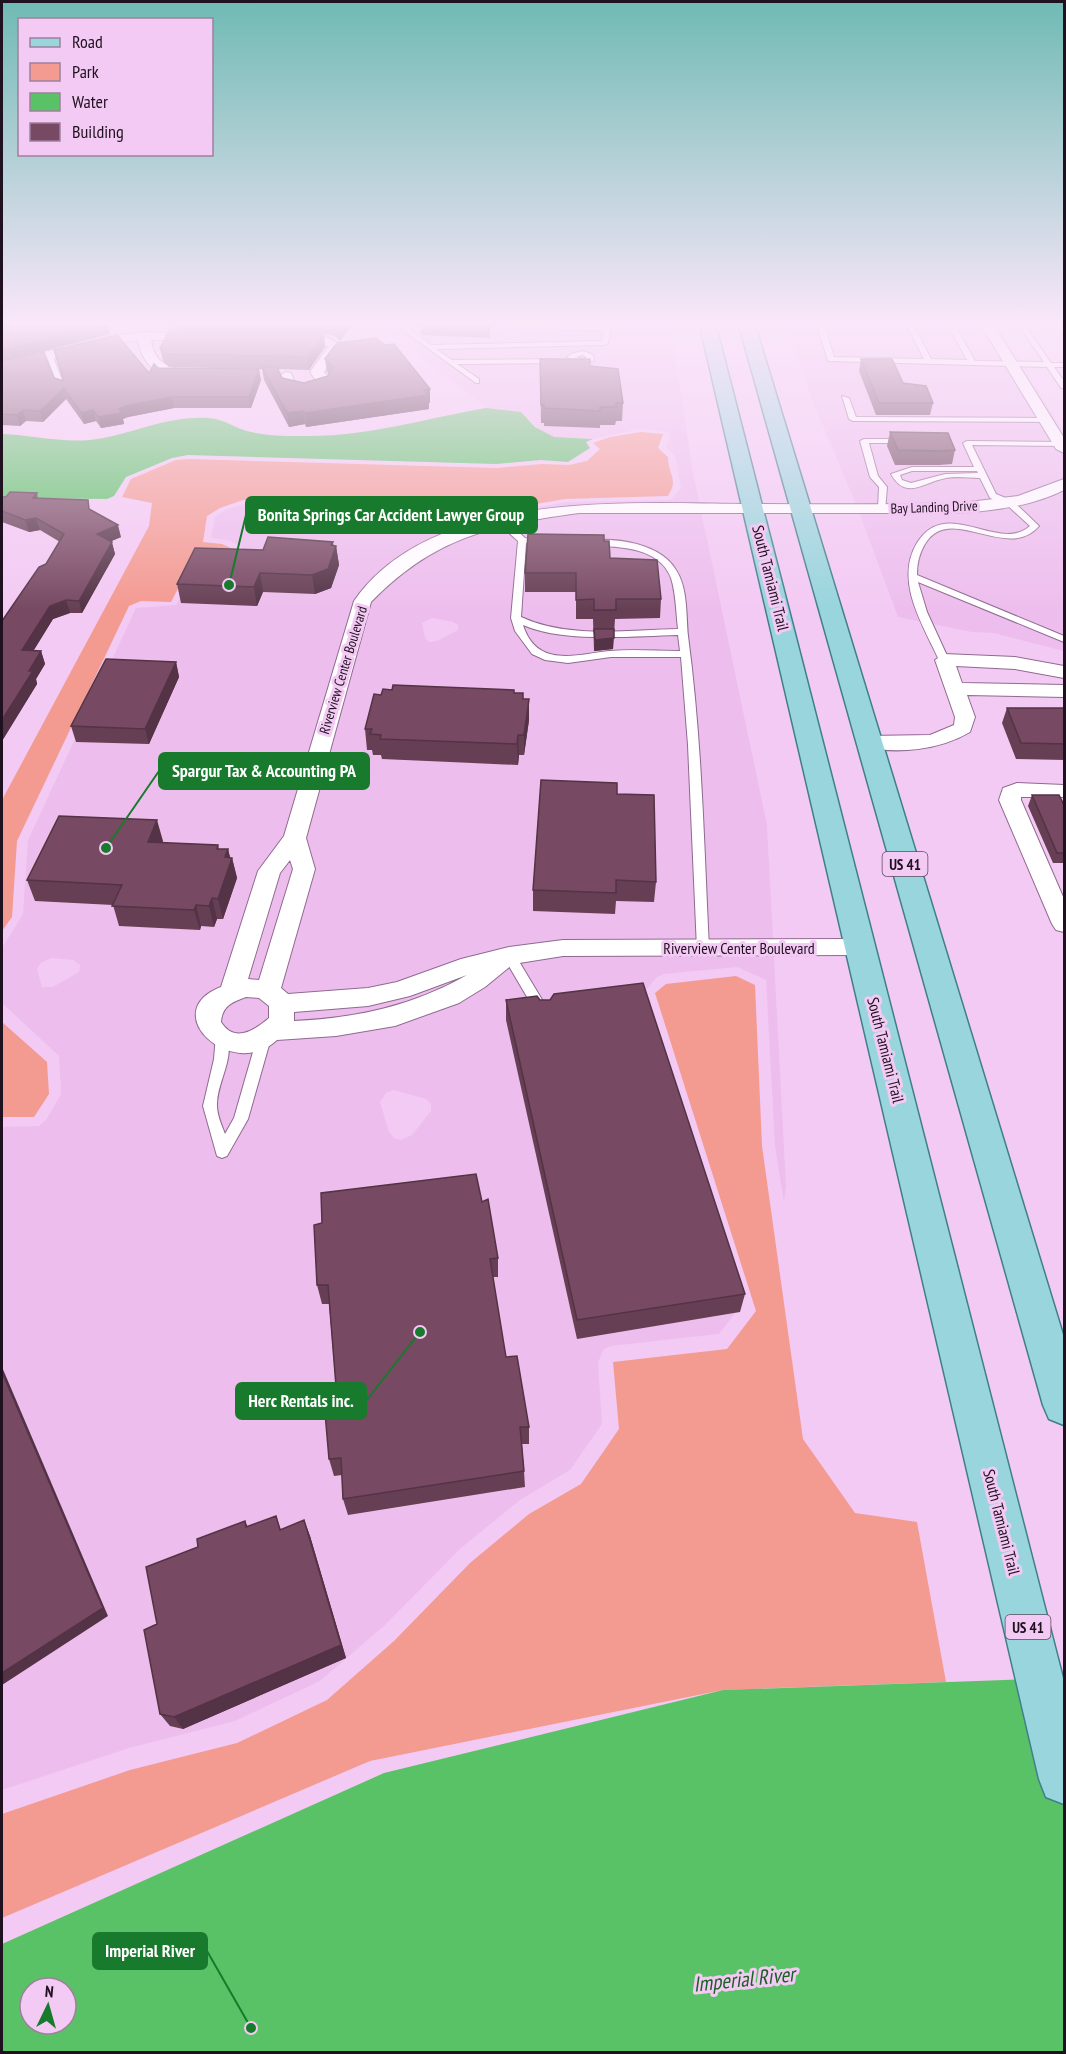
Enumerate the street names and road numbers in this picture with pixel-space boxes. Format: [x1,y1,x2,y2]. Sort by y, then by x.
street label: Bay Landing Drive [890,496,978,518]
street label: South Tamiami Trail [748,523,794,633]
street label: Riverview Center Boulevard [315,604,371,736]
road number: US 41 [882,852,928,876]
street label: Riverview Center Boulevard [663,938,815,958]
street label: South Tamiami Trail [863,995,909,1105]
street label: South Tamiami Trail [979,1467,1025,1577]
road number: US 41 [1006,1615,1050,1639]

